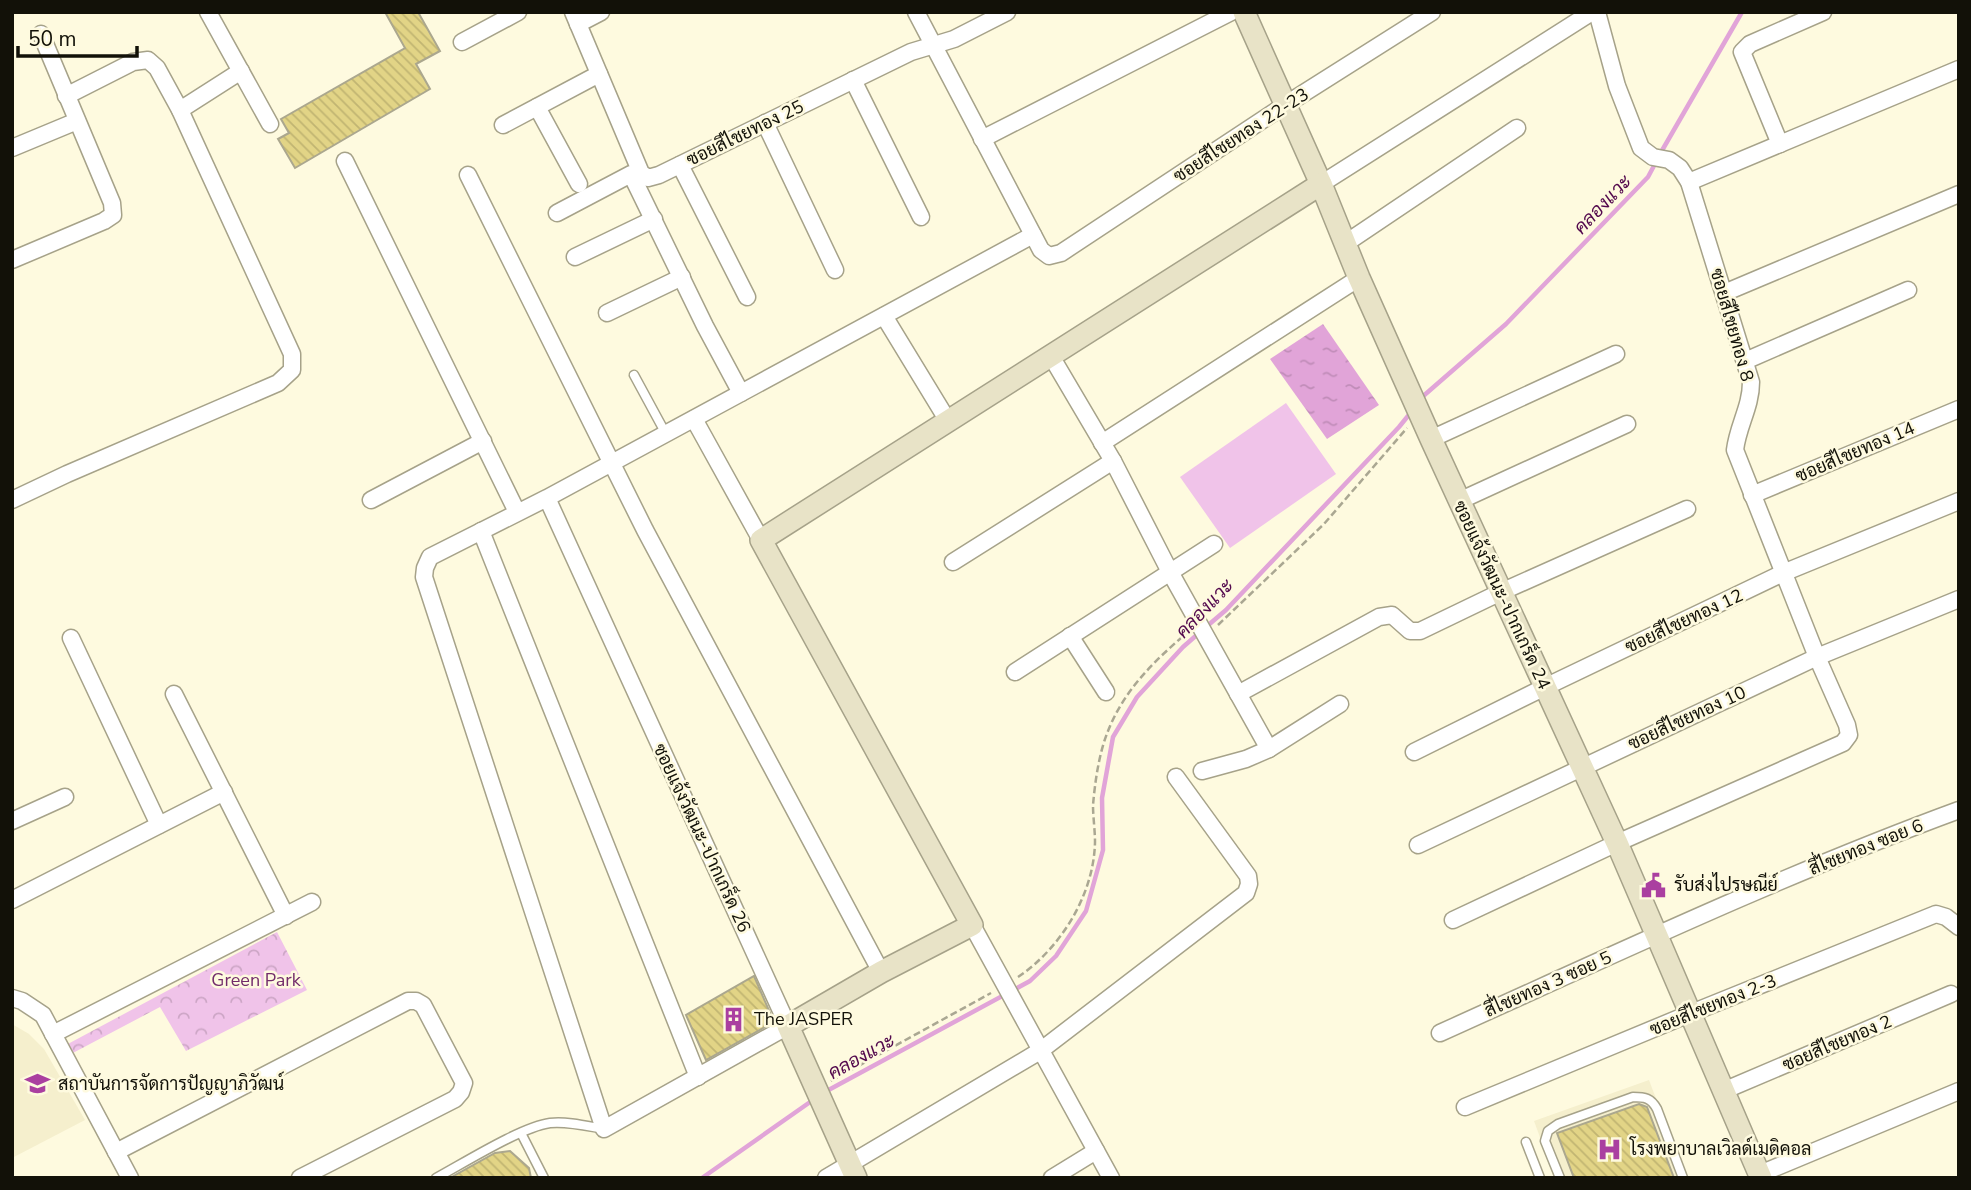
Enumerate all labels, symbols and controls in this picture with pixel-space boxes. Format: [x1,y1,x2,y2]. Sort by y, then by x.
scale bar [18,14,136,58]
text: 50 m [28,25,77,53]
street label: ซอยสีไชยทอง 22-23 [1168,81,1313,188]
street label: ซอยสีไชยทอง 25 [682,93,808,172]
water label: คลองแวะ [1568,169,1638,240]
street label: ซอยสีไชยทอง 8 [1704,265,1761,384]
street label: ซอยสีไชยทอง 14 [1791,415,1919,488]
street label: ซอยแจ้งวัฒนะ-ปากเกร็ด 24 [1448,496,1558,694]
water label: คลองแวะ [1170,573,1240,644]
street label: ซอยสีไชยทอง 12 [1621,582,1747,659]
street label: ซอยสีไชยทอง 10 [1624,679,1750,756]
street label: ซอยแจ้งวัฒนะ-ปากเกร็ด 26 [648,739,758,936]
street label: สี่ไชยทอง ซอย 6 [1804,809,1927,881]
public building icon: รับส่งไปรษณีย์ [1640,871,1668,899]
place label: รับส่งไปรษณีย์ [1674,872,1778,897]
street label: สี่ไชยทอง 3 ซอย 5 [1479,942,1615,1023]
park label: Green Park [211,968,302,992]
street label: ซอยสีไชยทอง 2-3 [1646,968,1780,1041]
building icon: The JASPER [720,1005,748,1033]
place label: The JASPER [754,1007,853,1031]
street label: ซอยสีไชยทอง 2 [1778,1008,1895,1077]
water label: คลองแวะ [823,1027,901,1086]
school or university icon: สถาบันการจัดการปัญญาภิวัฒน์ [24,1070,52,1098]
place label: สถาบันการจัดการปัญญาภิวัฒน์ [58,1071,284,1096]
hospital icon: โรงพยาบาลเวิลด์เมดิคอล [1596,1135,1624,1163]
place label: โรงพยาบาลเวิลด์เมดิคอล [1629,1136,1812,1161]

